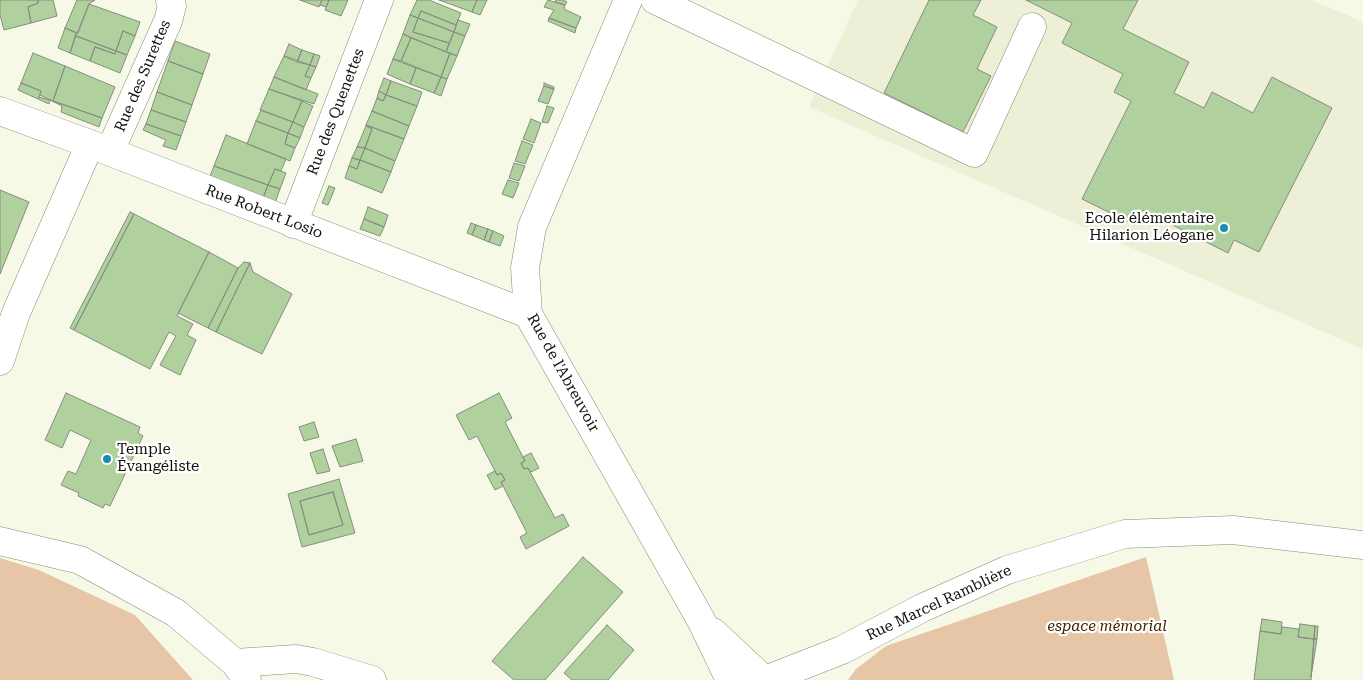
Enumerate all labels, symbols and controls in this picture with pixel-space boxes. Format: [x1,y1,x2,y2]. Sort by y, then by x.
street label: Rue des Surettes [111,17,175,135]
street label: Rue des Quenettes [304,46,368,178]
street label: Rue Robert Losio [203,181,325,243]
place label: Ecole élémentaire Hilarion Léogane [1085,210,1214,245]
marker: Ecole élémentaire Hilarion Léogane [1218,222,1230,234]
street label: Rue de l'Abreuvoir [523,311,603,435]
place label: Temple Évangéliste [117,441,199,476]
marker: Temple Évangéliste [101,453,113,465]
street label: Rue Marcel Ramblière [864,561,1014,645]
park label: espace mémorial [1047,618,1167,636]

